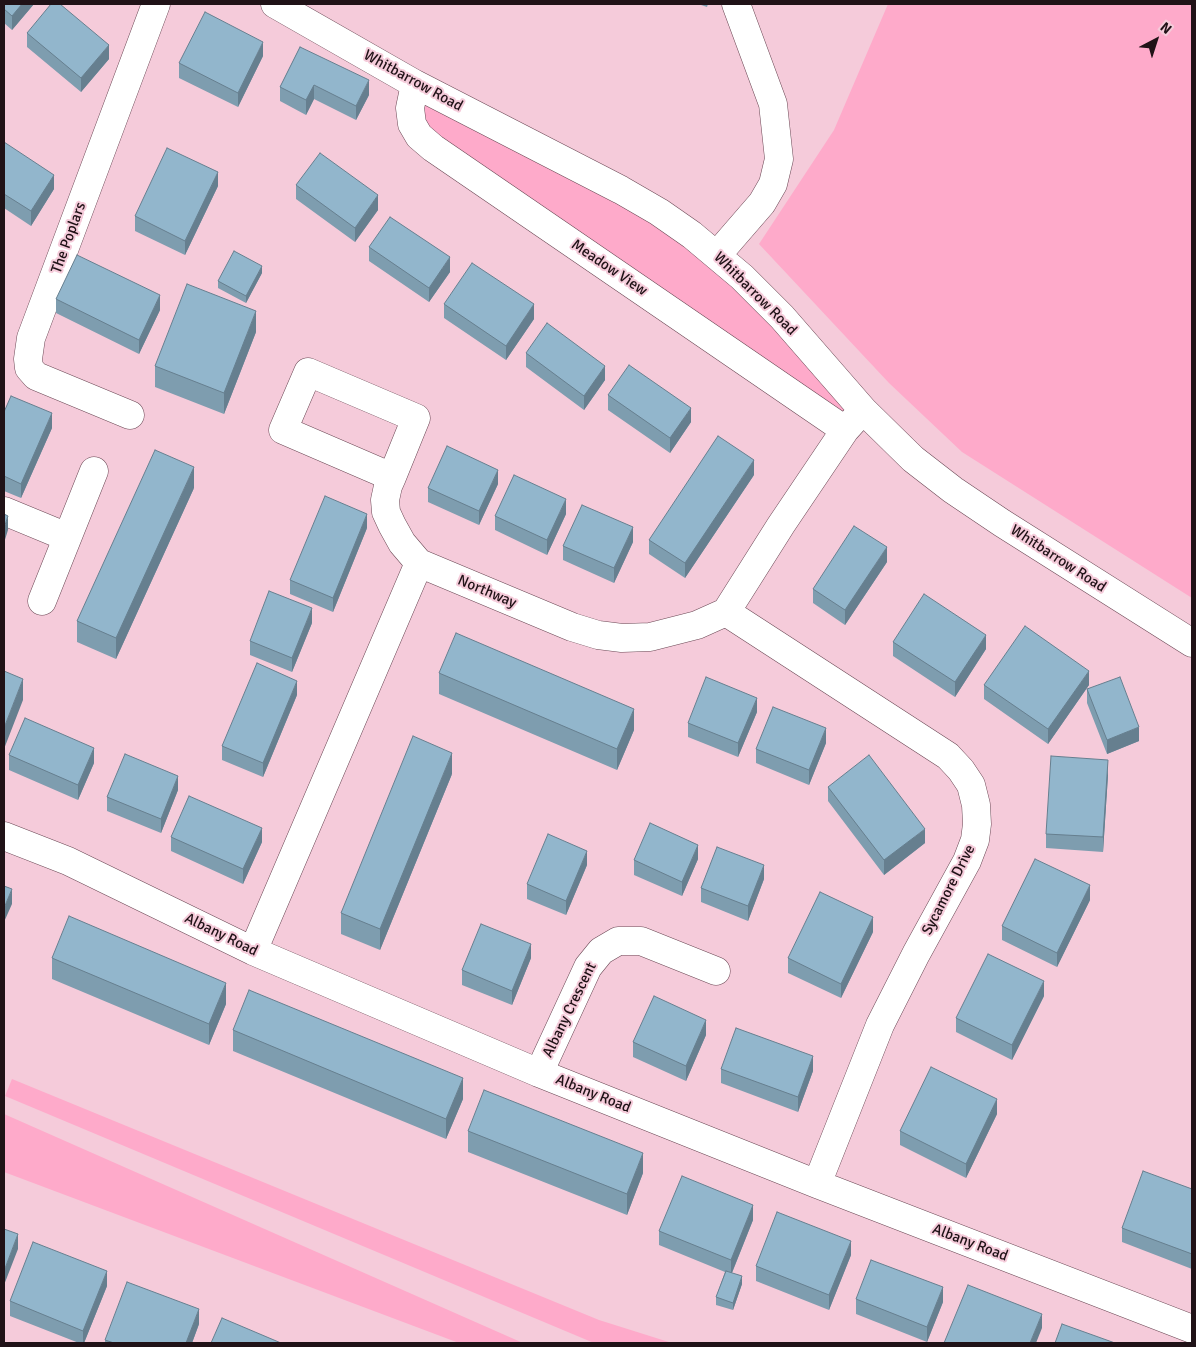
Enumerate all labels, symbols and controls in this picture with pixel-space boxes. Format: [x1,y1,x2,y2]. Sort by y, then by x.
north arrow [1131,15,1181,65]
text: N [1157,18,1175,38]
street label: Whitbarrow Road [360,46,466,116]
street label: The Poplars [48,200,90,276]
street label: Meadow View [568,236,650,300]
street label: Whitbarrow Road [710,249,800,339]
street label: Whitbarrow Road [1007,521,1109,597]
street label: Northway [455,572,519,612]
street label: Sycamore Drive [919,842,979,938]
street label: Albany Road [181,910,261,960]
street label: Albany Crescent [539,960,601,1060]
street label: Albany Road [553,1071,633,1117]
street label: Albany Road [930,1220,1010,1266]

